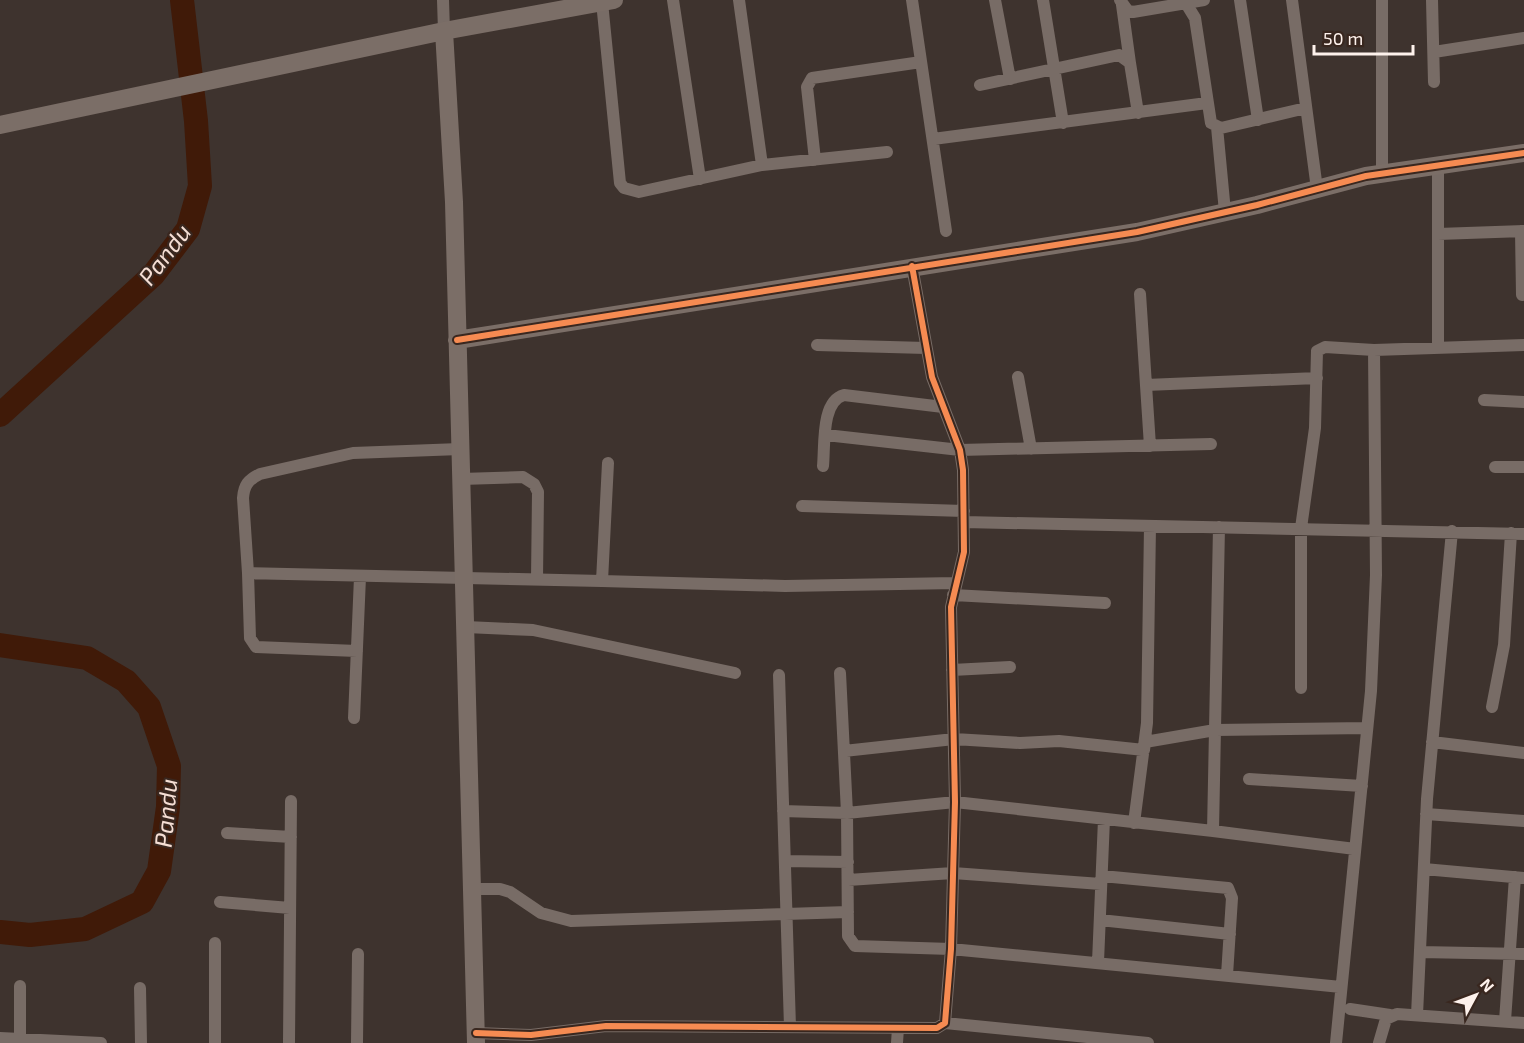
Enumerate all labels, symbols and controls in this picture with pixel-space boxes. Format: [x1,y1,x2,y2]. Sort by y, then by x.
scale bar [1314,18,1413,56]
text: 50 m [1323,27,1363,49]
water label: Pandu [132,218,196,290]
water label: Pandu [148,777,182,849]
north arrow [1446,965,1506,1025]
text: N [1477,974,1499,995]

